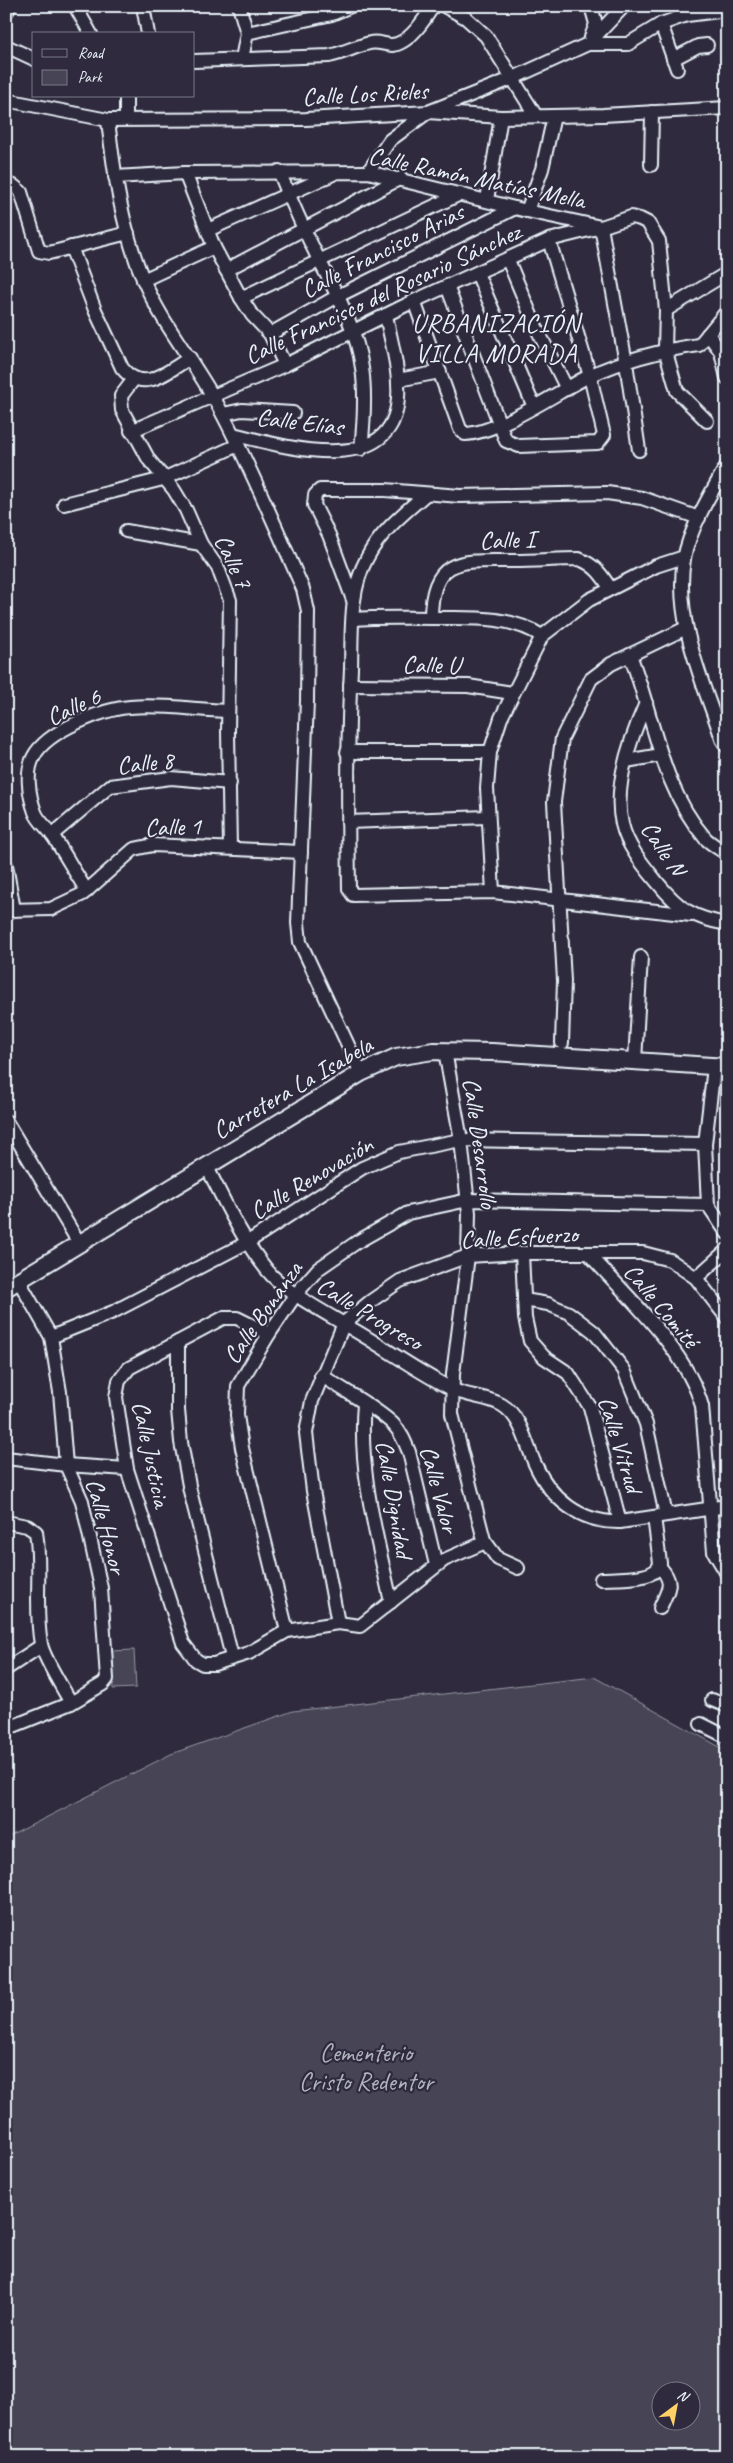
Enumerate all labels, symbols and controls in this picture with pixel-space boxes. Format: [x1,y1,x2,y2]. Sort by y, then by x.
legend [32,32,195,98]
text: Road [78,44,105,63]
text: Park [78,68,103,87]
street label: Calle Los Rieles [302,75,431,113]
street label: Calle Ramón Matías Mella [366,139,591,217]
street label: Calle Francisco Arias [296,195,472,306]
street label: Calle Francisco del Rosario Sánchez [239,215,528,372]
district label: URBANIZACIÓN VILLA MORADA [412,307,584,370]
street label: Calle Elías [255,401,347,443]
street label: Calle I [479,523,541,557]
street label: Calle 7 [207,529,260,595]
street label: Calle U [402,649,465,682]
street label: Calle 6 [41,680,107,733]
street label: Calle 8 [115,744,178,782]
street label: Calle 1 [144,810,204,844]
street label: Calle N [633,815,695,885]
street label: Carretera La Isabela [207,1028,380,1147]
street label: Calle Desarrollo [455,1076,505,1212]
street label: Calle Renovación [244,1128,380,1227]
street label: Calle Esfuerzo [460,1218,582,1256]
street label: Calle Bonanza [216,1253,311,1370]
street label: Calle Comité [616,1257,709,1358]
street label: Calle Progreso [311,1270,431,1360]
street label: Calle Vitrud [590,1392,651,1500]
street label: Calle Justicia [124,1398,178,1513]
street label: Calle Dignidad [368,1438,421,1564]
street label: Calle Valor [412,1442,467,1539]
street label: Calle Honor [78,1475,135,1580]
park label: Cementerio Cristo Redentor [299,2037,436,2098]
north arrow [650,2380,700,2430]
text: N [674,2386,693,2406]

